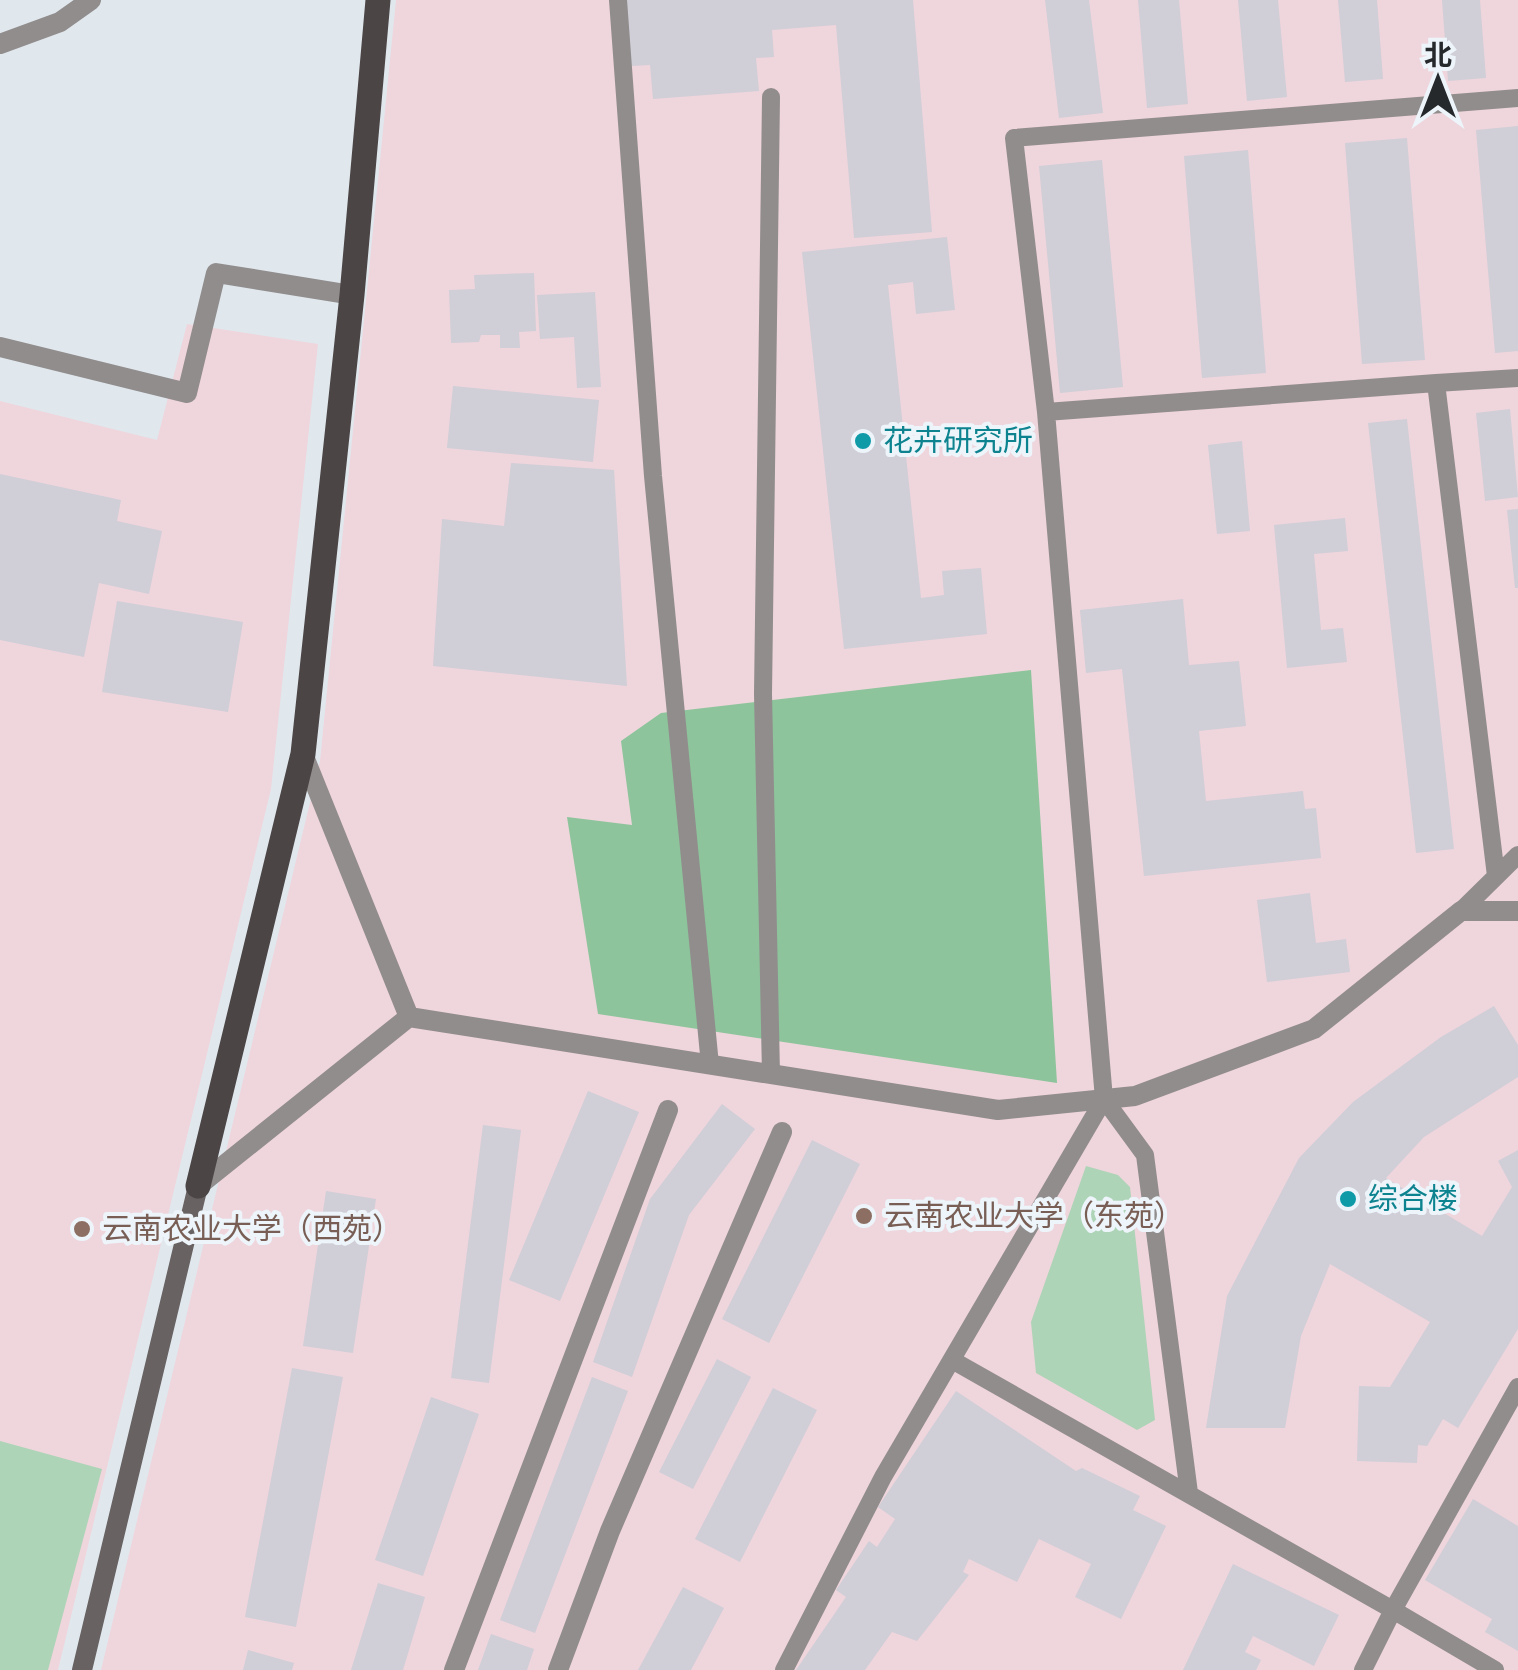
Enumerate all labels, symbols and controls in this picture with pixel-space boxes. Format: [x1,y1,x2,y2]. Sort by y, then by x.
north arrow [1388,30,1488,130]
text: 北 [1424,37,1452,74]
place label: 花卉研究所 [883,421,1033,460]
marker: 花卉研究所 [852,430,874,452]
place label: 综合楼 [1368,1179,1458,1218]
marker: 综合楼 [1337,1188,1359,1210]
place label: 云南农业大学（东苑） [884,1196,1184,1235]
marker: 云南农业大学（东苑） [853,1205,875,1227]
place label: 云南农业大学（西苑） [102,1209,402,1248]
marker: 云南农业大学（西苑） [71,1218,93,1240]

